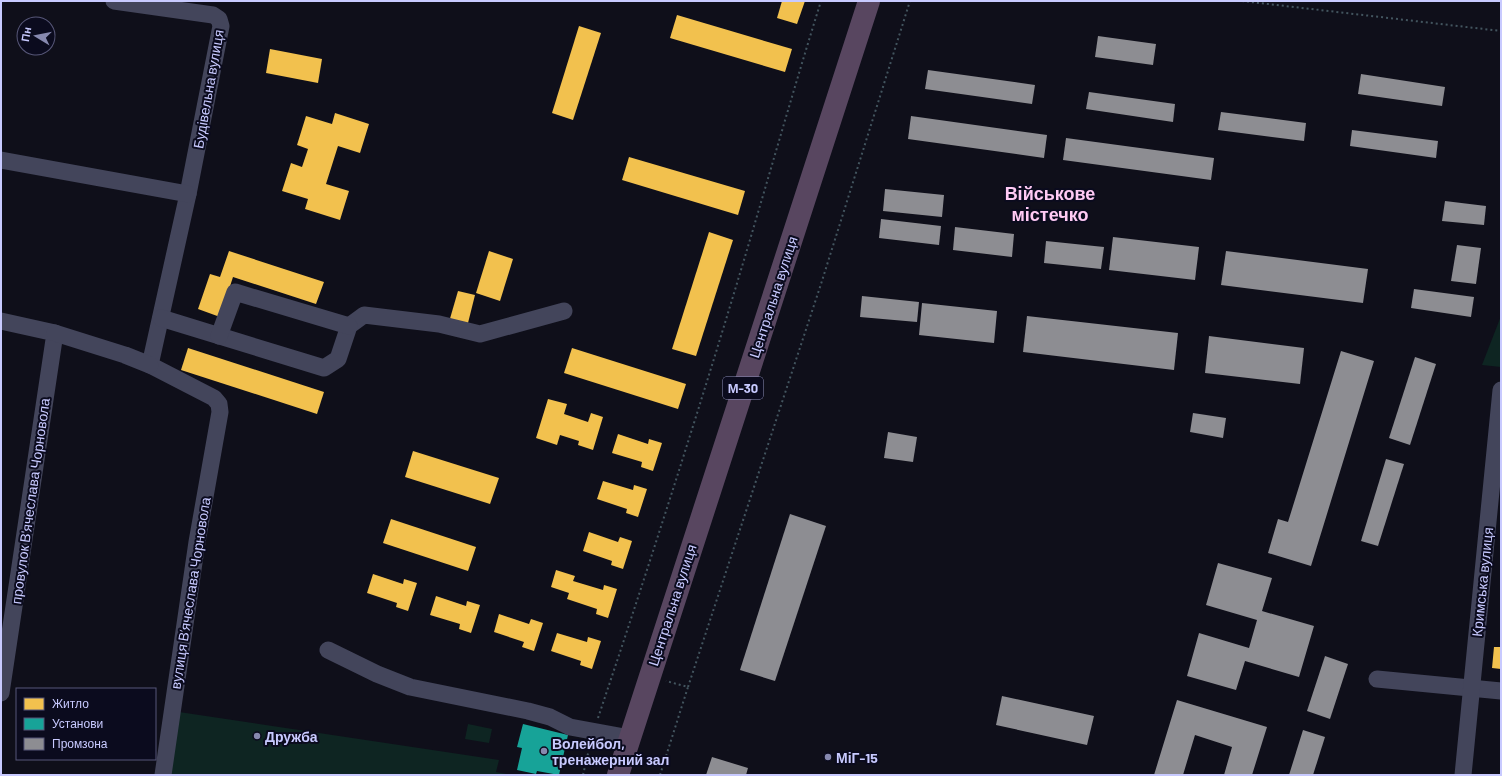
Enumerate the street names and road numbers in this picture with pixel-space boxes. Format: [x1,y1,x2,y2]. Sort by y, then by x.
street label: Будівельна вулиця [189,28,227,150]
street label: Центральна вулиця [745,234,801,360]
road number: М-30 [723,377,763,399]
street label: провулок В'ячеслава Чорновола [7,397,53,605]
street label: вулиця Вʼячеслава Чорновола [166,496,214,690]
street label: Кримська вулиця [1468,526,1496,638]
street label: Центральна вулиця [644,542,700,668]

